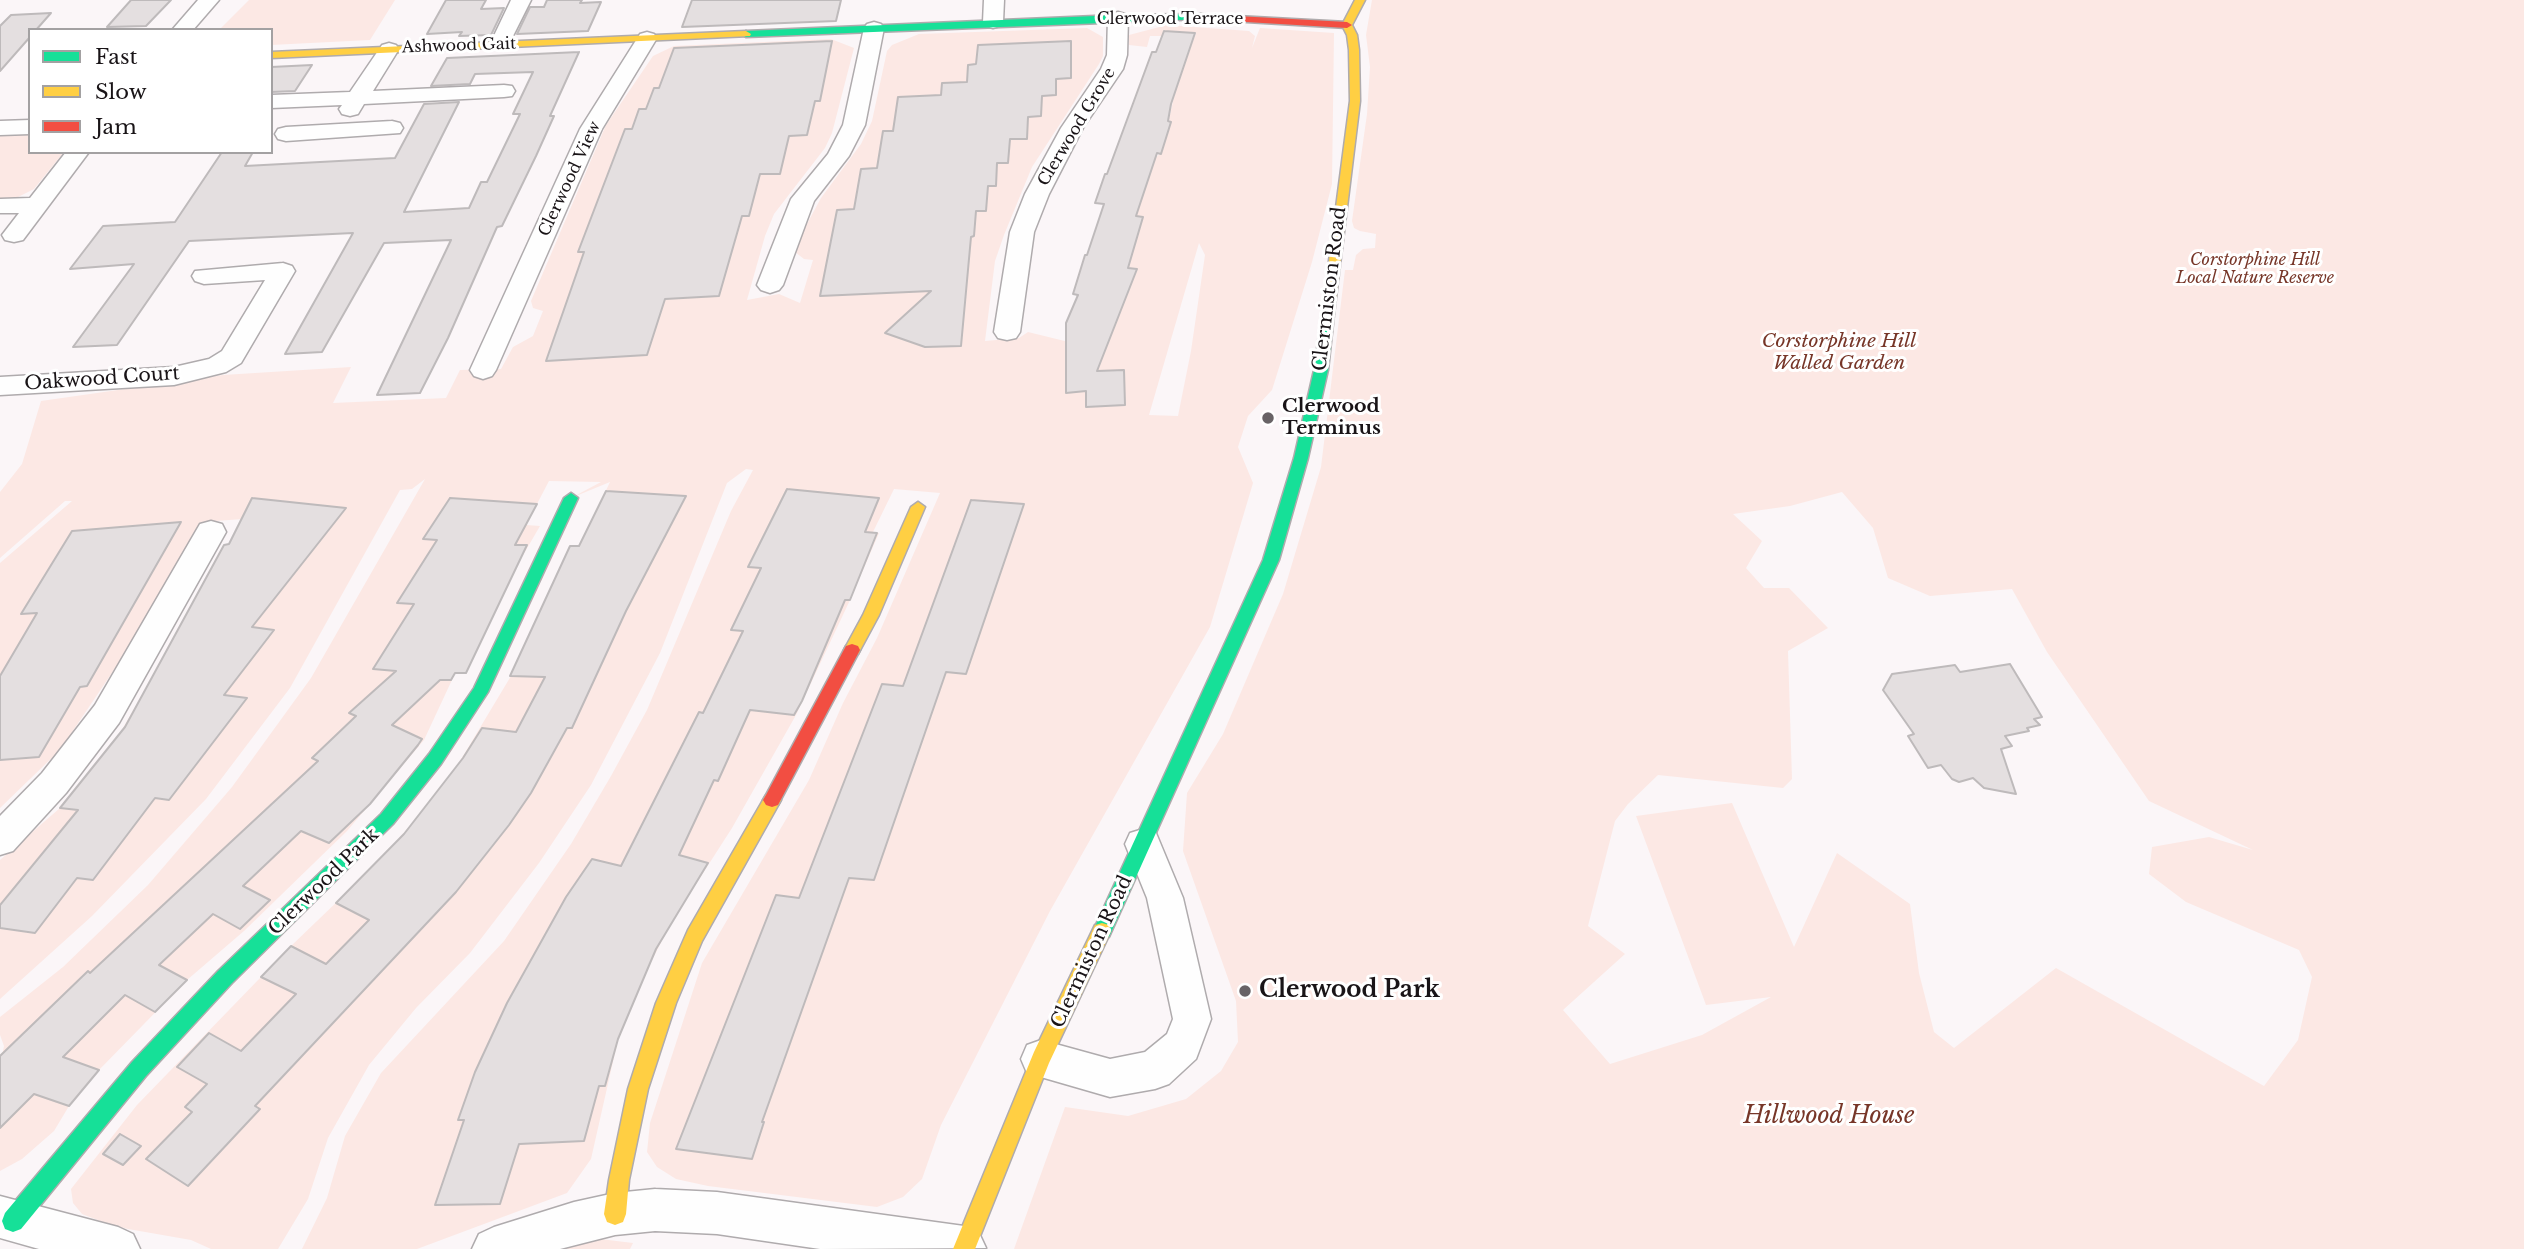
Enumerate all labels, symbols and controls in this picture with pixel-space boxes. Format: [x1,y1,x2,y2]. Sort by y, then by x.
street label: Clerwood Terrace [1097,9,1243,29]
legend [28,28,273,154]
street label: Ashwood Gait [402,34,516,58]
text: Fast [95,44,137,70]
street label: Clerwood Grove [1034,64,1120,190]
text: Slow [95,79,147,105]
text: Jam [95,114,137,140]
street label: Clerwood View [535,118,605,240]
street label: Clermiston Road [1309,205,1351,373]
park label: Corstorphine Hill Local Nature Reserve [2176,250,2334,288]
park label: Corstorphine Hill Walled Garden [1762,331,1916,375]
street label: Oakwood Court [24,362,180,396]
place label: Clerwood Terminus [1282,396,1381,440]
marker: Clerwood Terminus [1260,410,1276,426]
street label: Clerwood Park [264,824,384,940]
street label: Clermiston Road [1047,872,1137,1032]
place label: Clerwood Park [1259,977,1440,1005]
marker: Clerwood Park [1237,983,1253,999]
park label: Hillwood House [1743,1103,1915,1131]

